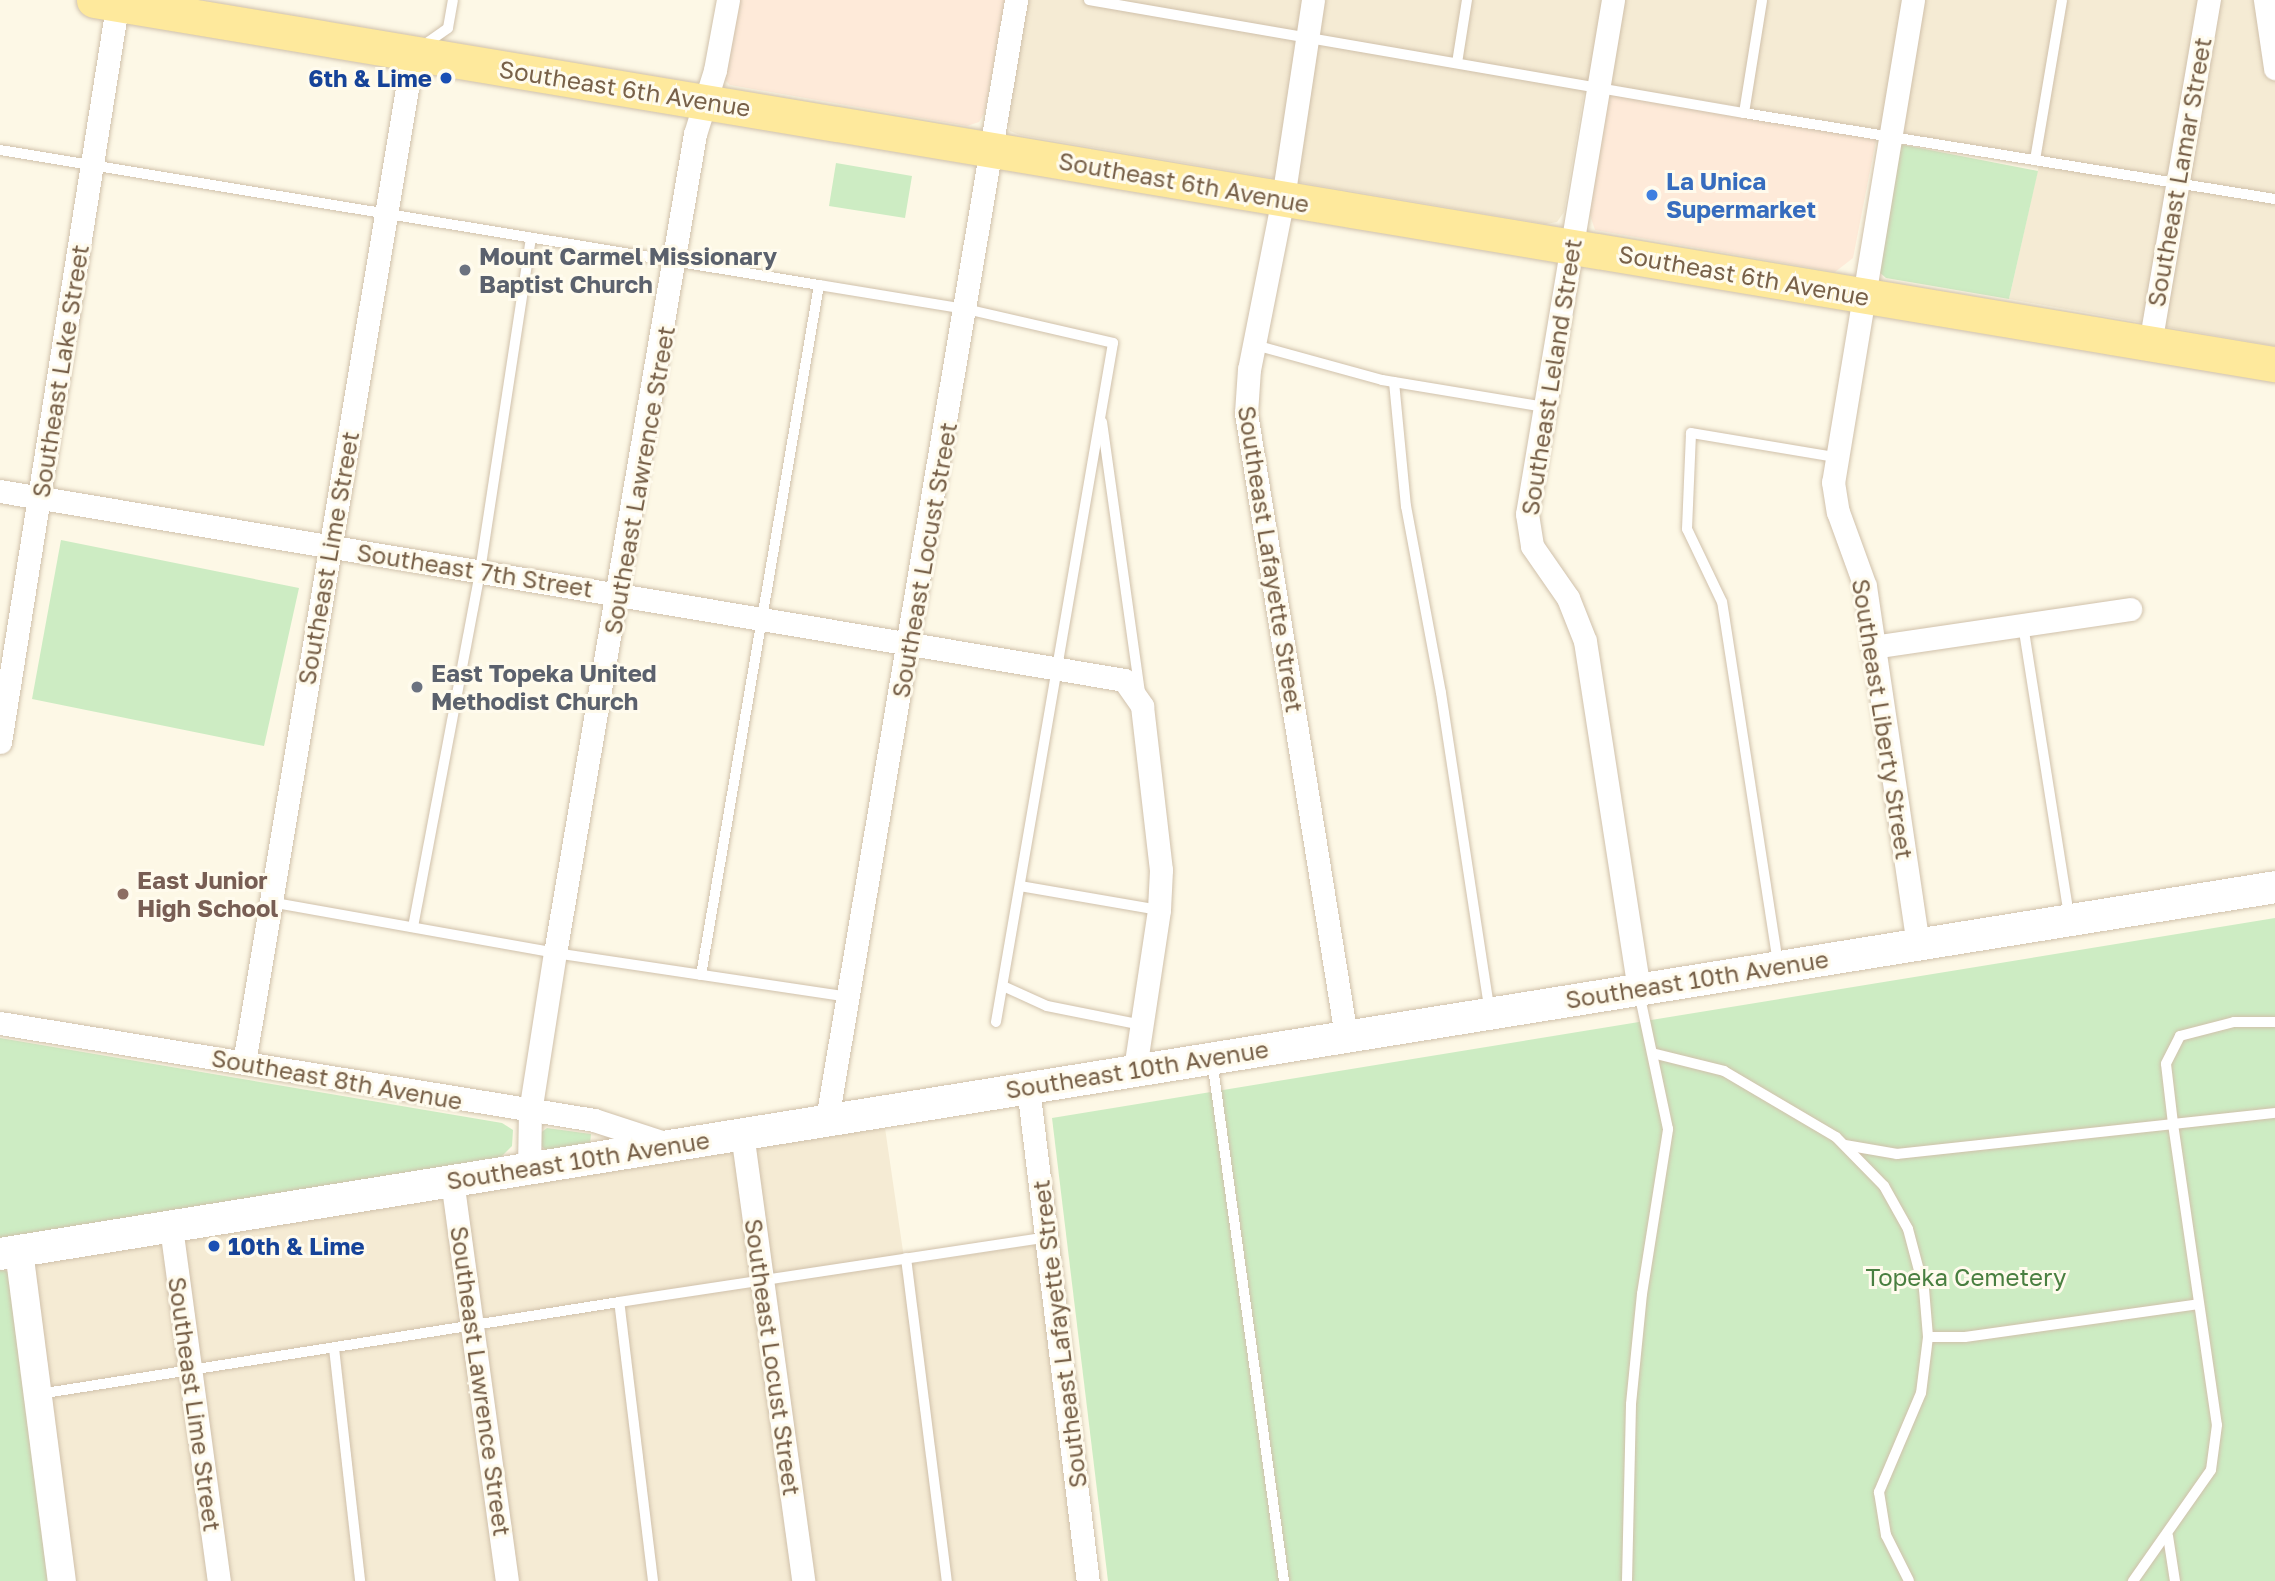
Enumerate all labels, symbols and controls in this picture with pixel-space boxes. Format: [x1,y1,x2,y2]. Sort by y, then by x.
street label: Southeast Lamar Street [2141,35,2217,309]
street label: Southeast 6th Avenue [497,54,753,122]
place label: 6th & Lime [308,64,432,92]
marker: 6th & Lime [438,70,454,86]
street label: Southeast 6th Avenue [1056,146,1312,218]
place label: La Unica Supermarket [1666,167,1816,223]
marker: La Unica Supermarket [1644,187,1660,203]
street label: Southeast Leland Street [1515,237,1587,517]
street label: Southeast 6th Avenue [1616,239,1872,311]
street label: Southeast Lake Street [26,242,94,500]
place label: Mount Carmel Missionary Baptist Church [479,242,777,298]
marker: Mount Carmel Missionary Baptist Church [457,262,473,278]
street label: Southeast Lawrence Street [598,323,680,637]
street label: Southeast Lafayette Street [1233,404,1309,714]
street label: Southeast Locust Street [886,420,962,700]
street label: Southeast Lime Street [292,429,364,687]
street label: Southeast 7th Street [355,537,595,603]
street label: Southeast Liberty Street [1847,577,1919,861]
place label: East Topeka United Methodist Church [431,659,657,715]
marker: East Topeka United Methodist Church [409,679,425,695]
place label: East Junior High School [137,866,278,922]
marker: East Junior High School [115,886,131,902]
street label: Southeast 10th Avenue [1563,944,1831,1014]
street label: Southeast 10th Avenue [1003,1034,1271,1104]
street label: Southeast 8th Avenue [209,1043,465,1115]
street label: Southeast 10th Avenue [444,1125,712,1195]
street label: Southeast Lafayette Street [1026,1178,1092,1490]
street label: Southeast Locust Street [739,1217,807,1497]
street label: Southeast Lawrence Street [445,1224,517,1538]
place label: 10th & Lime [228,1232,365,1260]
marker: 10th & Lime [206,1238,222,1254]
park label: Topeka Cemetery [1865,1263,2067,1291]
street label: Southeast Lime Street [163,1275,227,1533]

